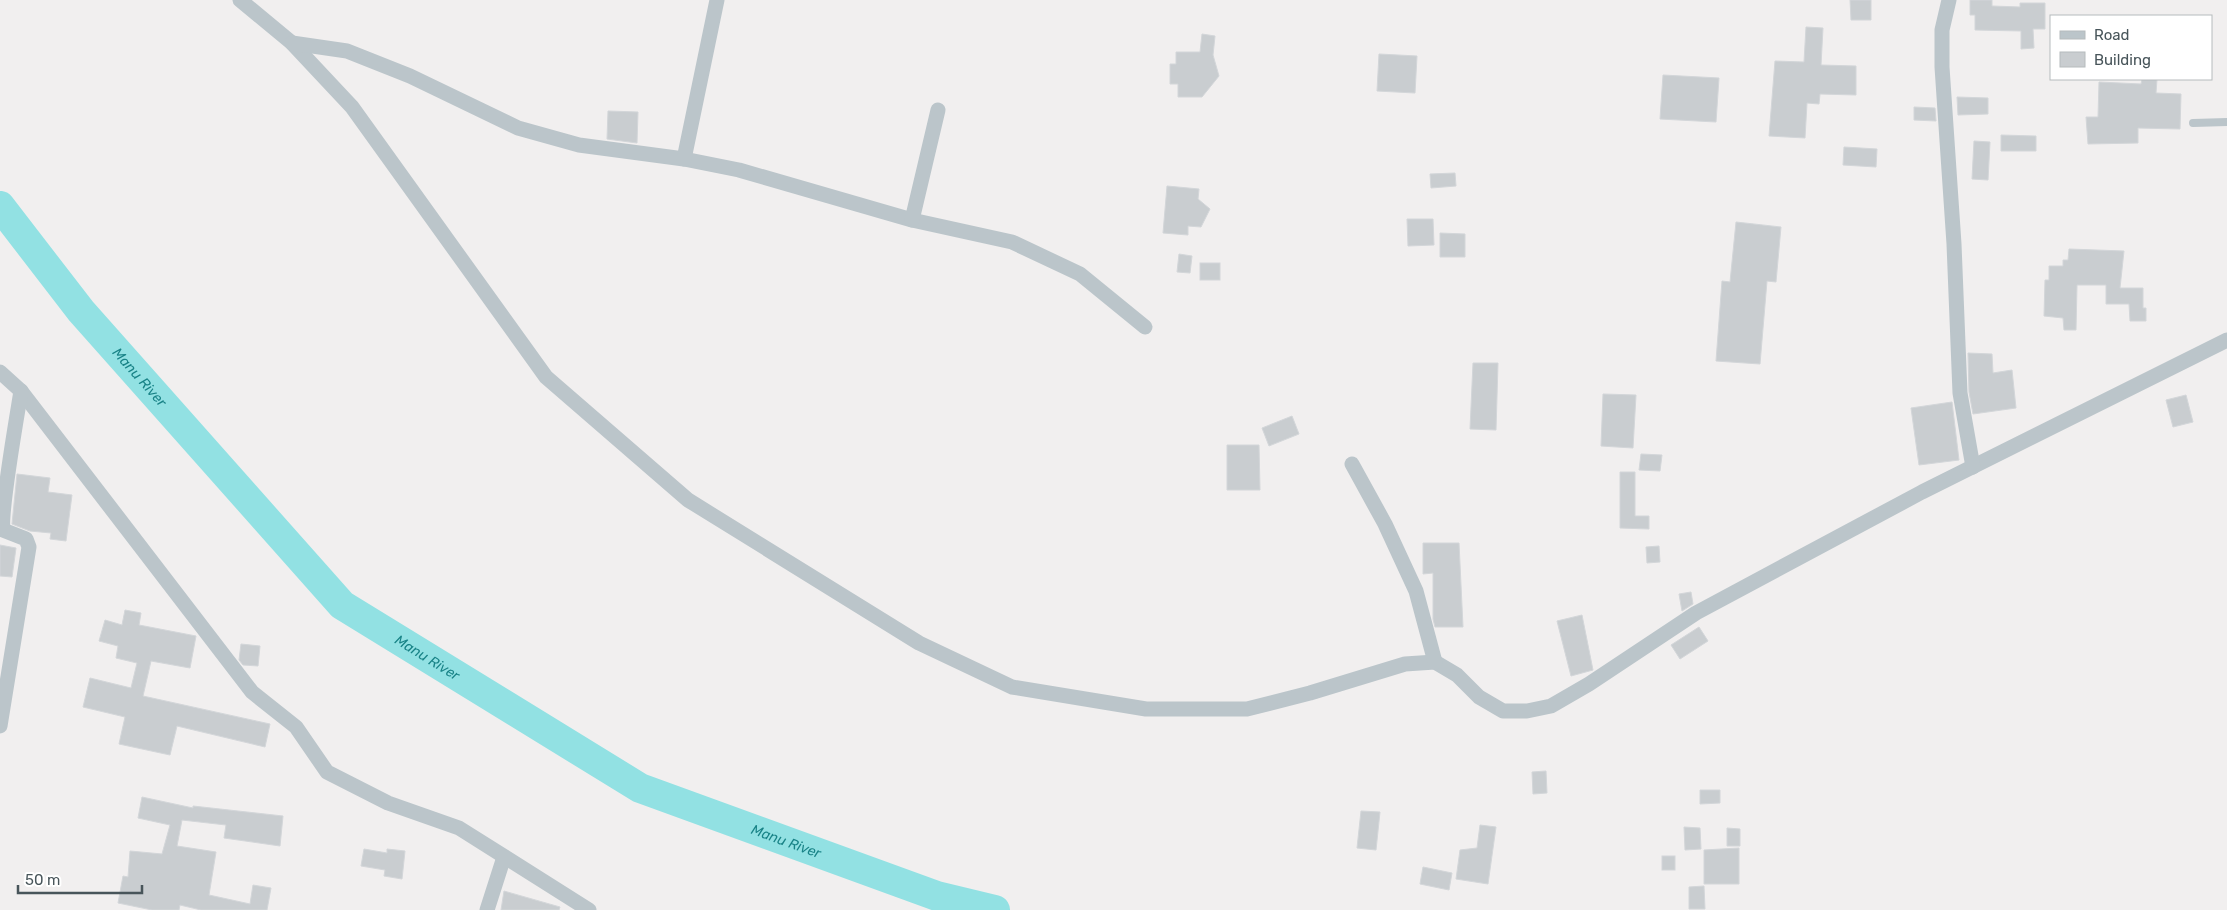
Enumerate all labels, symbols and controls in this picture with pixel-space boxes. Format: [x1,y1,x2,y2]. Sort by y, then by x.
legend [2050,15,2212,80]
text: Road [2094,26,2130,44]
text: Building [2094,51,2151,69]
water label: Manu River [109,344,170,411]
water label: Manu River [392,632,463,685]
water label: Manu River [749,821,824,862]
scale bar [18,862,141,894]
text: 50 m [25,871,60,889]

